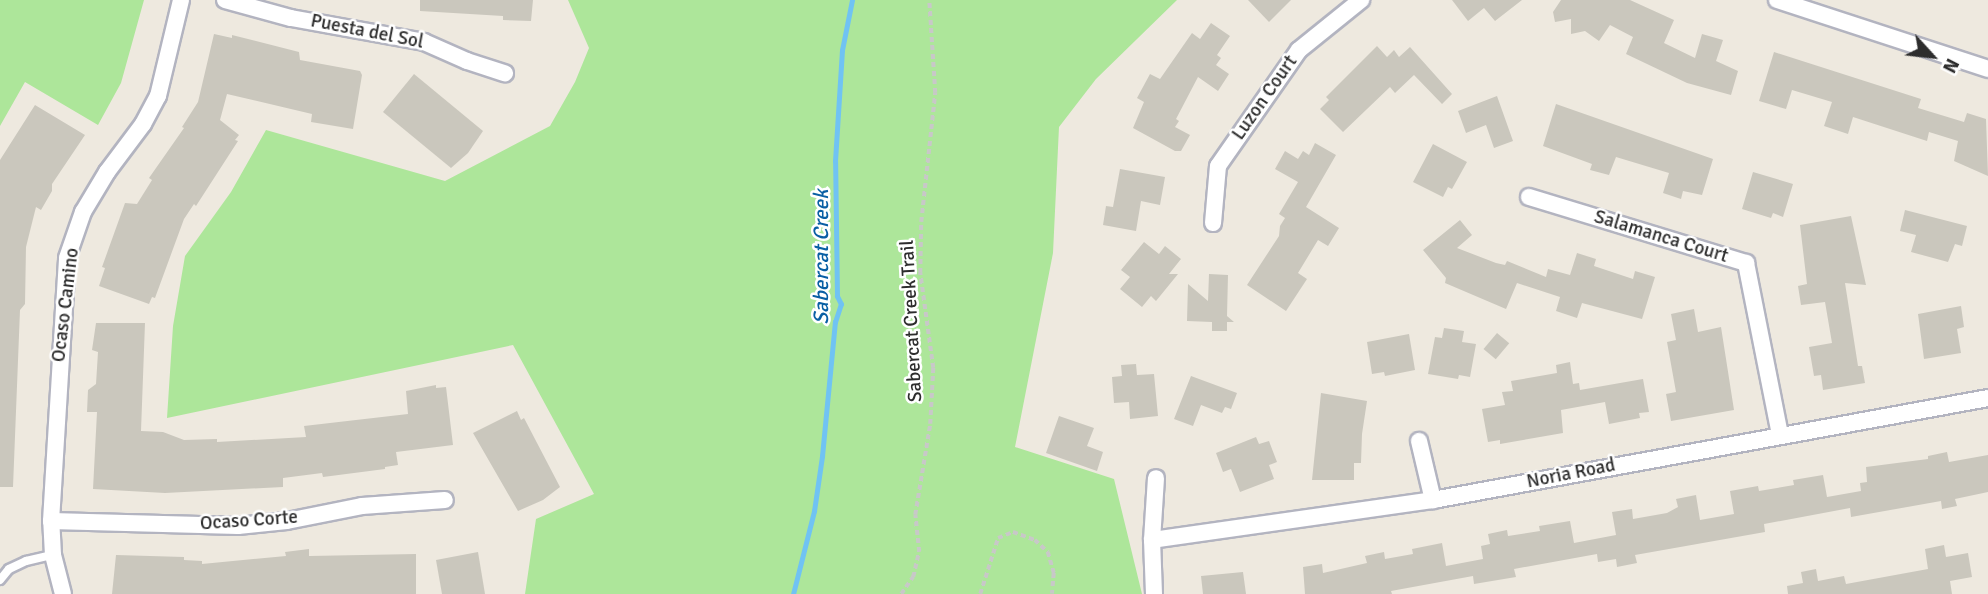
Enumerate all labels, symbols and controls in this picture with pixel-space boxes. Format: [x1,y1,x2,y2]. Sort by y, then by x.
street label: Puesta del Sol [309,10,425,54]
north arrow [1897,21,1967,91]
street label: Luzon Court [1228,51,1302,145]
text: N [1937,54,1964,77]
water label: Sabercat Creek [808,189,834,325]
street label: Salamanca Court [1591,206,1731,268]
street label: Sabercat Creek Trail [896,239,928,403]
street label: Ocaso Camino [48,247,84,363]
street label: Noria Road [1525,454,1617,494]
street label: Ocaso Corte [199,506,299,536]

